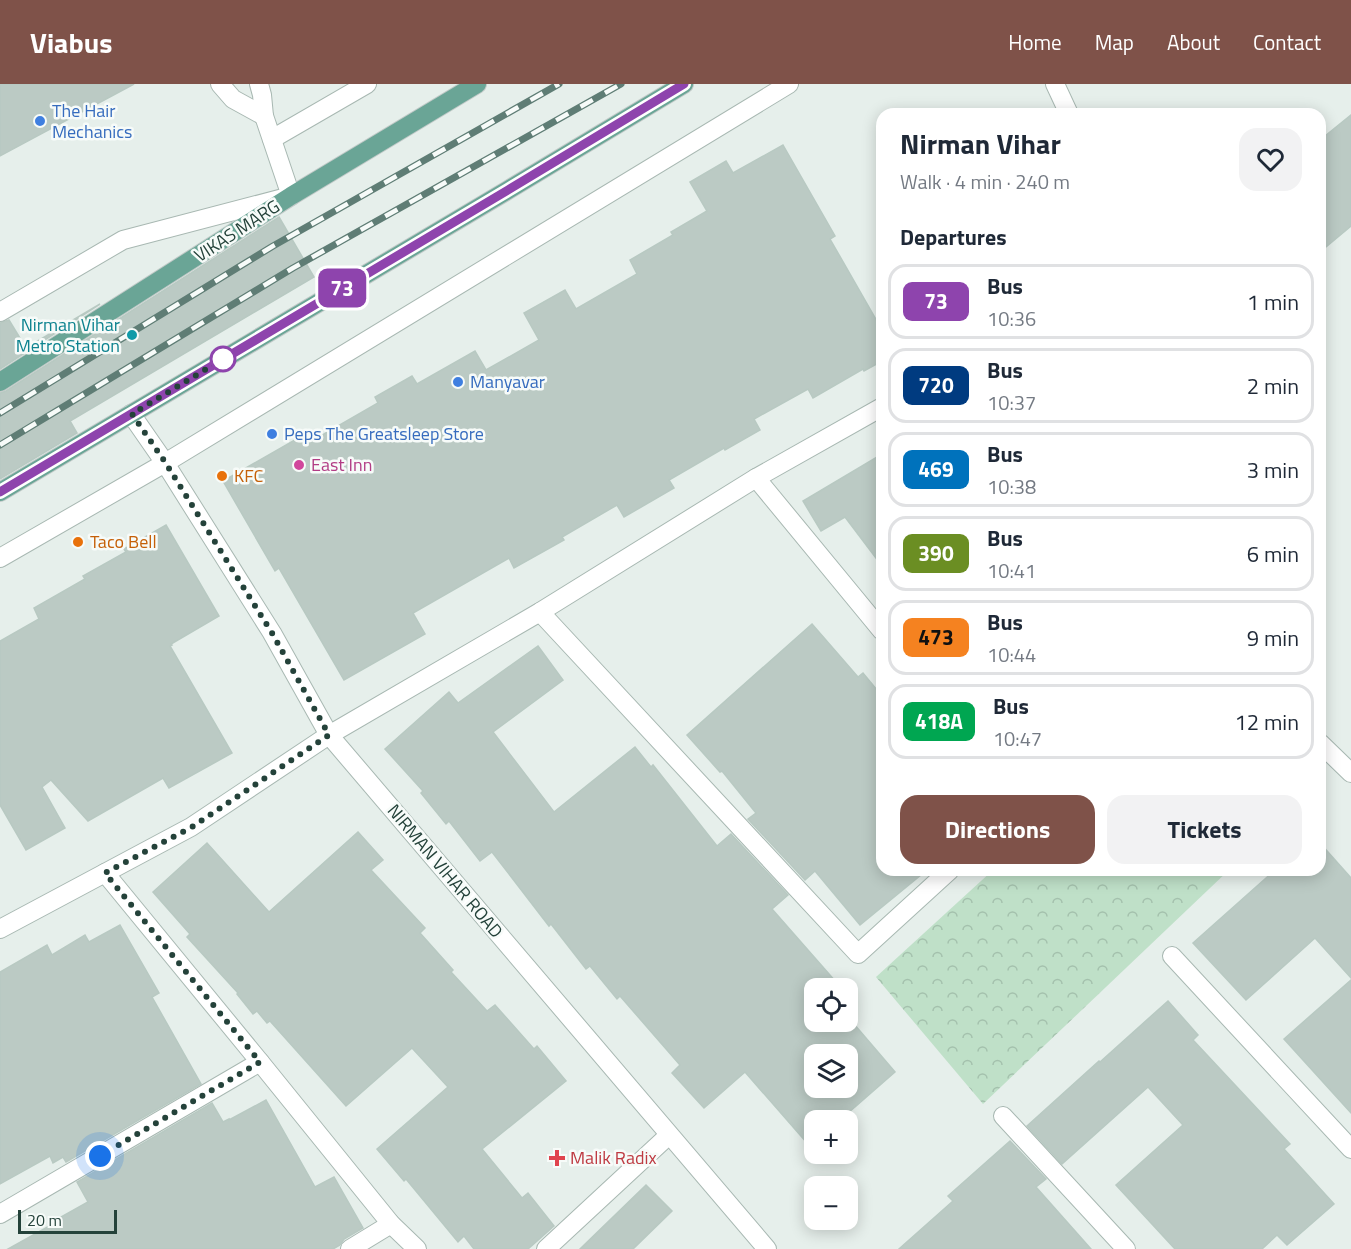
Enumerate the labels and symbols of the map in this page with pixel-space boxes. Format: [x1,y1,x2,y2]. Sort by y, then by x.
place label: The Hair Mechanics [52,97,132,145]
marker: The Hair Mechanics [33,114,47,128]
street label: VIKAS MARG [188,193,285,268]
line badge: 73 [315,268,369,308]
place label: Nirman Vihar Metro Station [16,311,120,359]
marker: Nirman Vihar Metro Station [125,328,139,342]
unlabelled marker [210,346,236,372]
place label: Manyavar [470,368,545,395]
marker: Manyavar [451,375,465,389]
place label: Peps The Greatsleep Store [284,420,484,447]
marker: Peps The Greatsleep Store [265,427,279,441]
place label: East Inn [311,451,372,478]
marker: East Inn [292,458,306,472]
place label: KFC [234,462,264,489]
marker: KFC [215,469,229,483]
place label: Taco Bell [90,528,157,555]
marker: Taco Bell [71,535,85,549]
street label: NIRMAN VIHAR ROAD [381,798,510,944]
your location [85,1141,115,1171]
place label: Malik Radix [570,1144,657,1171]
marker: Malik Radix [548,1149,566,1167]
scale bar [18,1207,117,1234]

